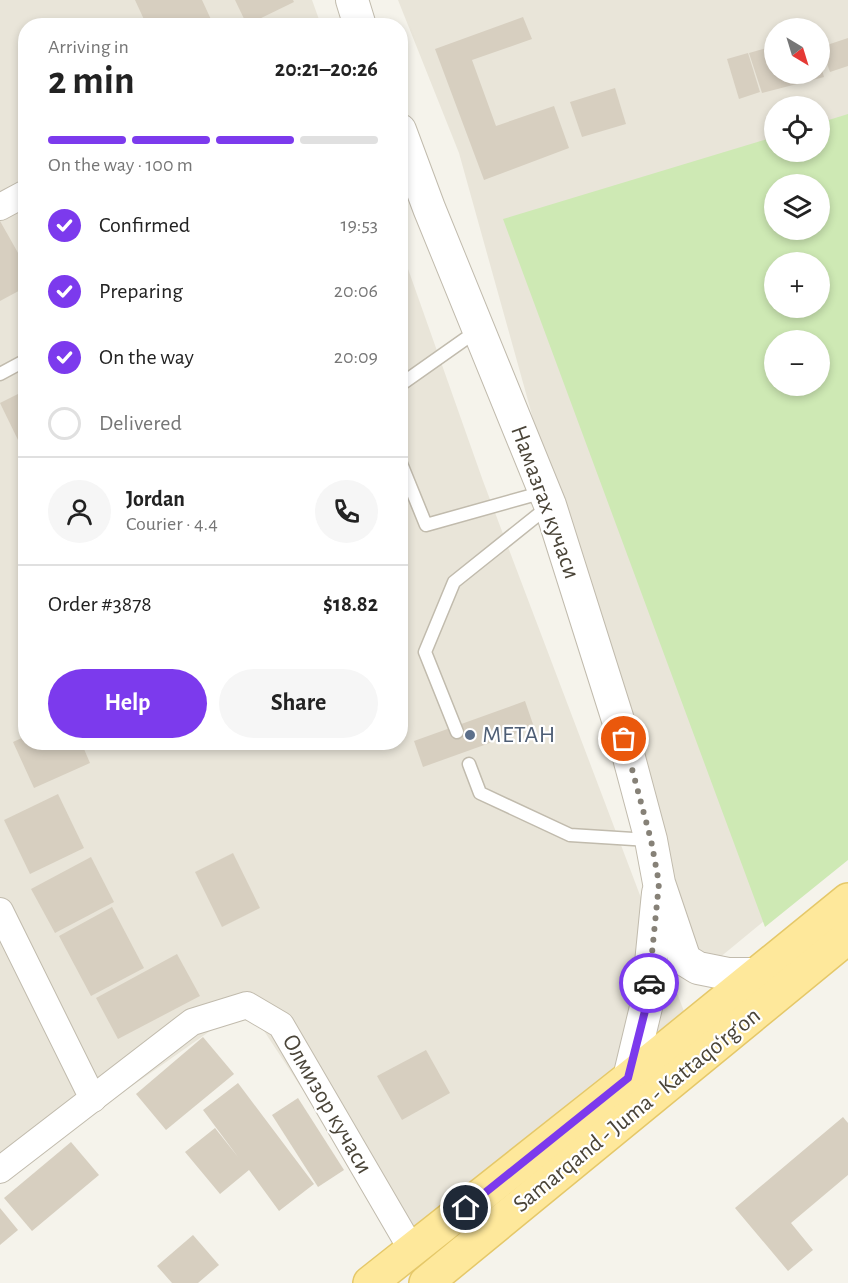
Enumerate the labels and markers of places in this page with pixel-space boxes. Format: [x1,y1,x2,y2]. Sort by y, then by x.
pin [598,713,649,764]
place label: МЕТАН [482,723,555,747]
marker: МЕТАН [463,728,477,742]
pin [440,1182,491,1233]

